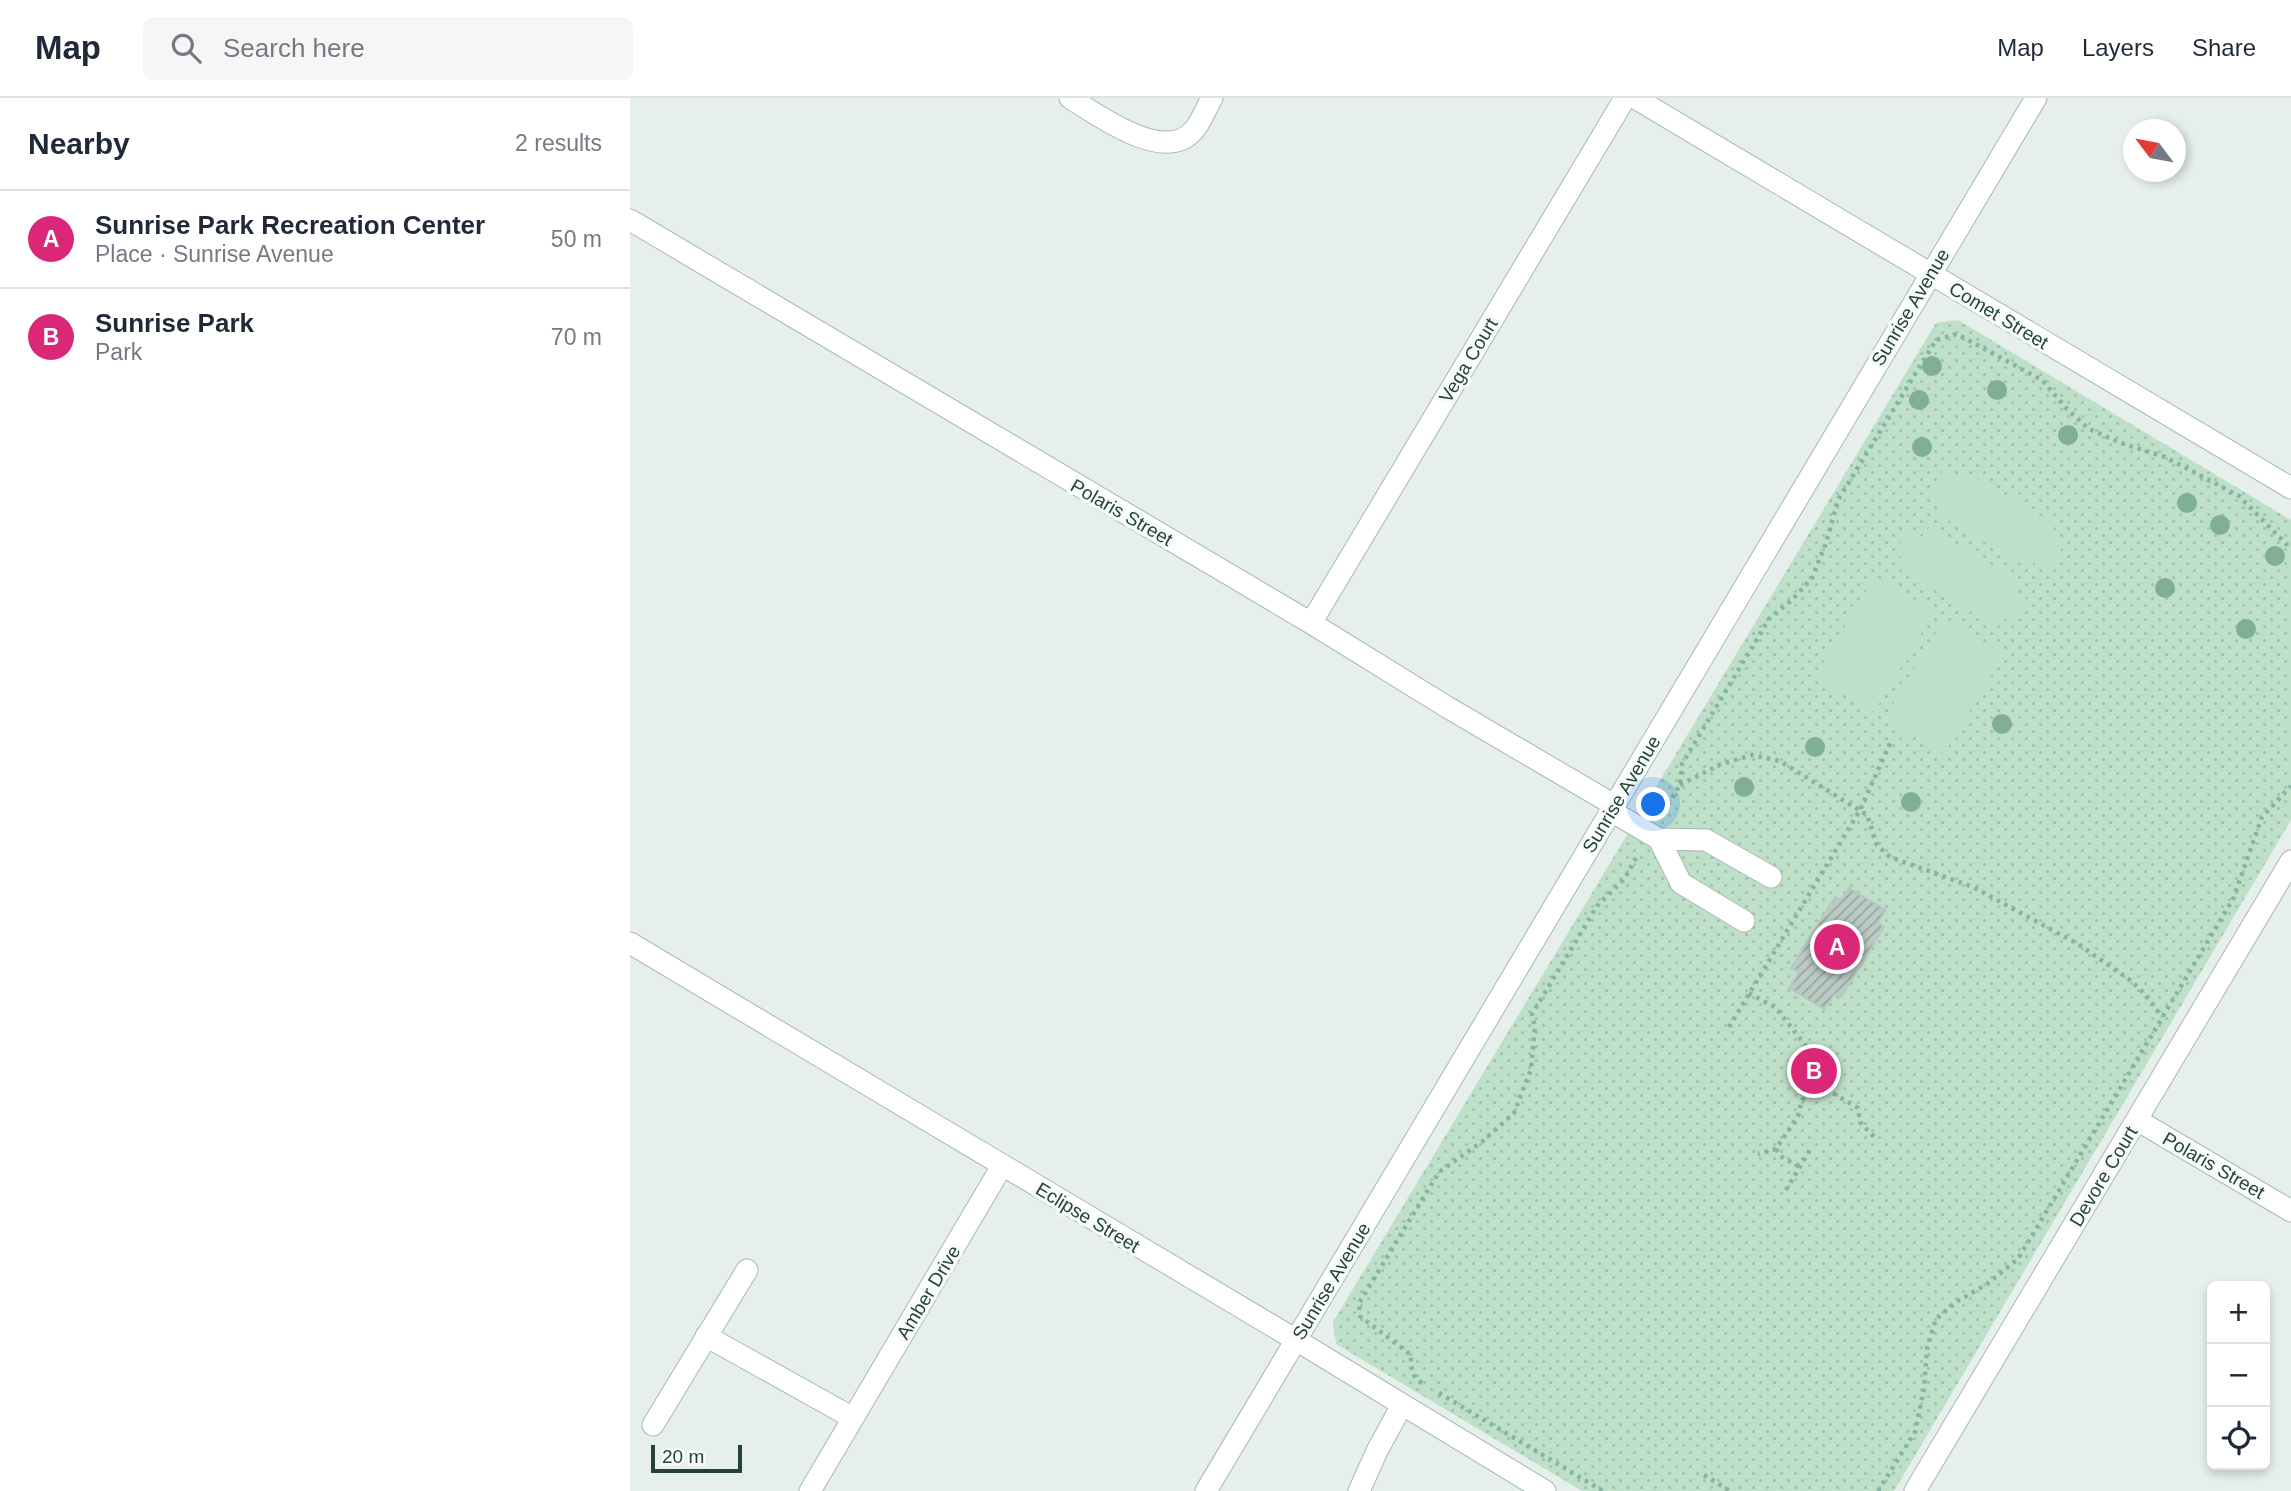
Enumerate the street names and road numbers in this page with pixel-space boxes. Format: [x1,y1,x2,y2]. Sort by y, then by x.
street label: Sunrise Avenue [1867,245,1954,370]
street label: Comet Street [1945,278,2053,354]
street label: Vega Court [1435,313,1502,406]
street label: Polaris Street [1067,475,1177,550]
street label: Sunrise Avenue [1578,732,1665,857]
street label: Devore Court [2065,1122,2142,1230]
street label: Polaris Street [2159,1128,2269,1203]
street label: Eclipse Street [1032,1178,1144,1257]
street label: Sunrise Avenue [1288,1219,1375,1344]
street label: Amber Drive [892,1242,965,1343]

